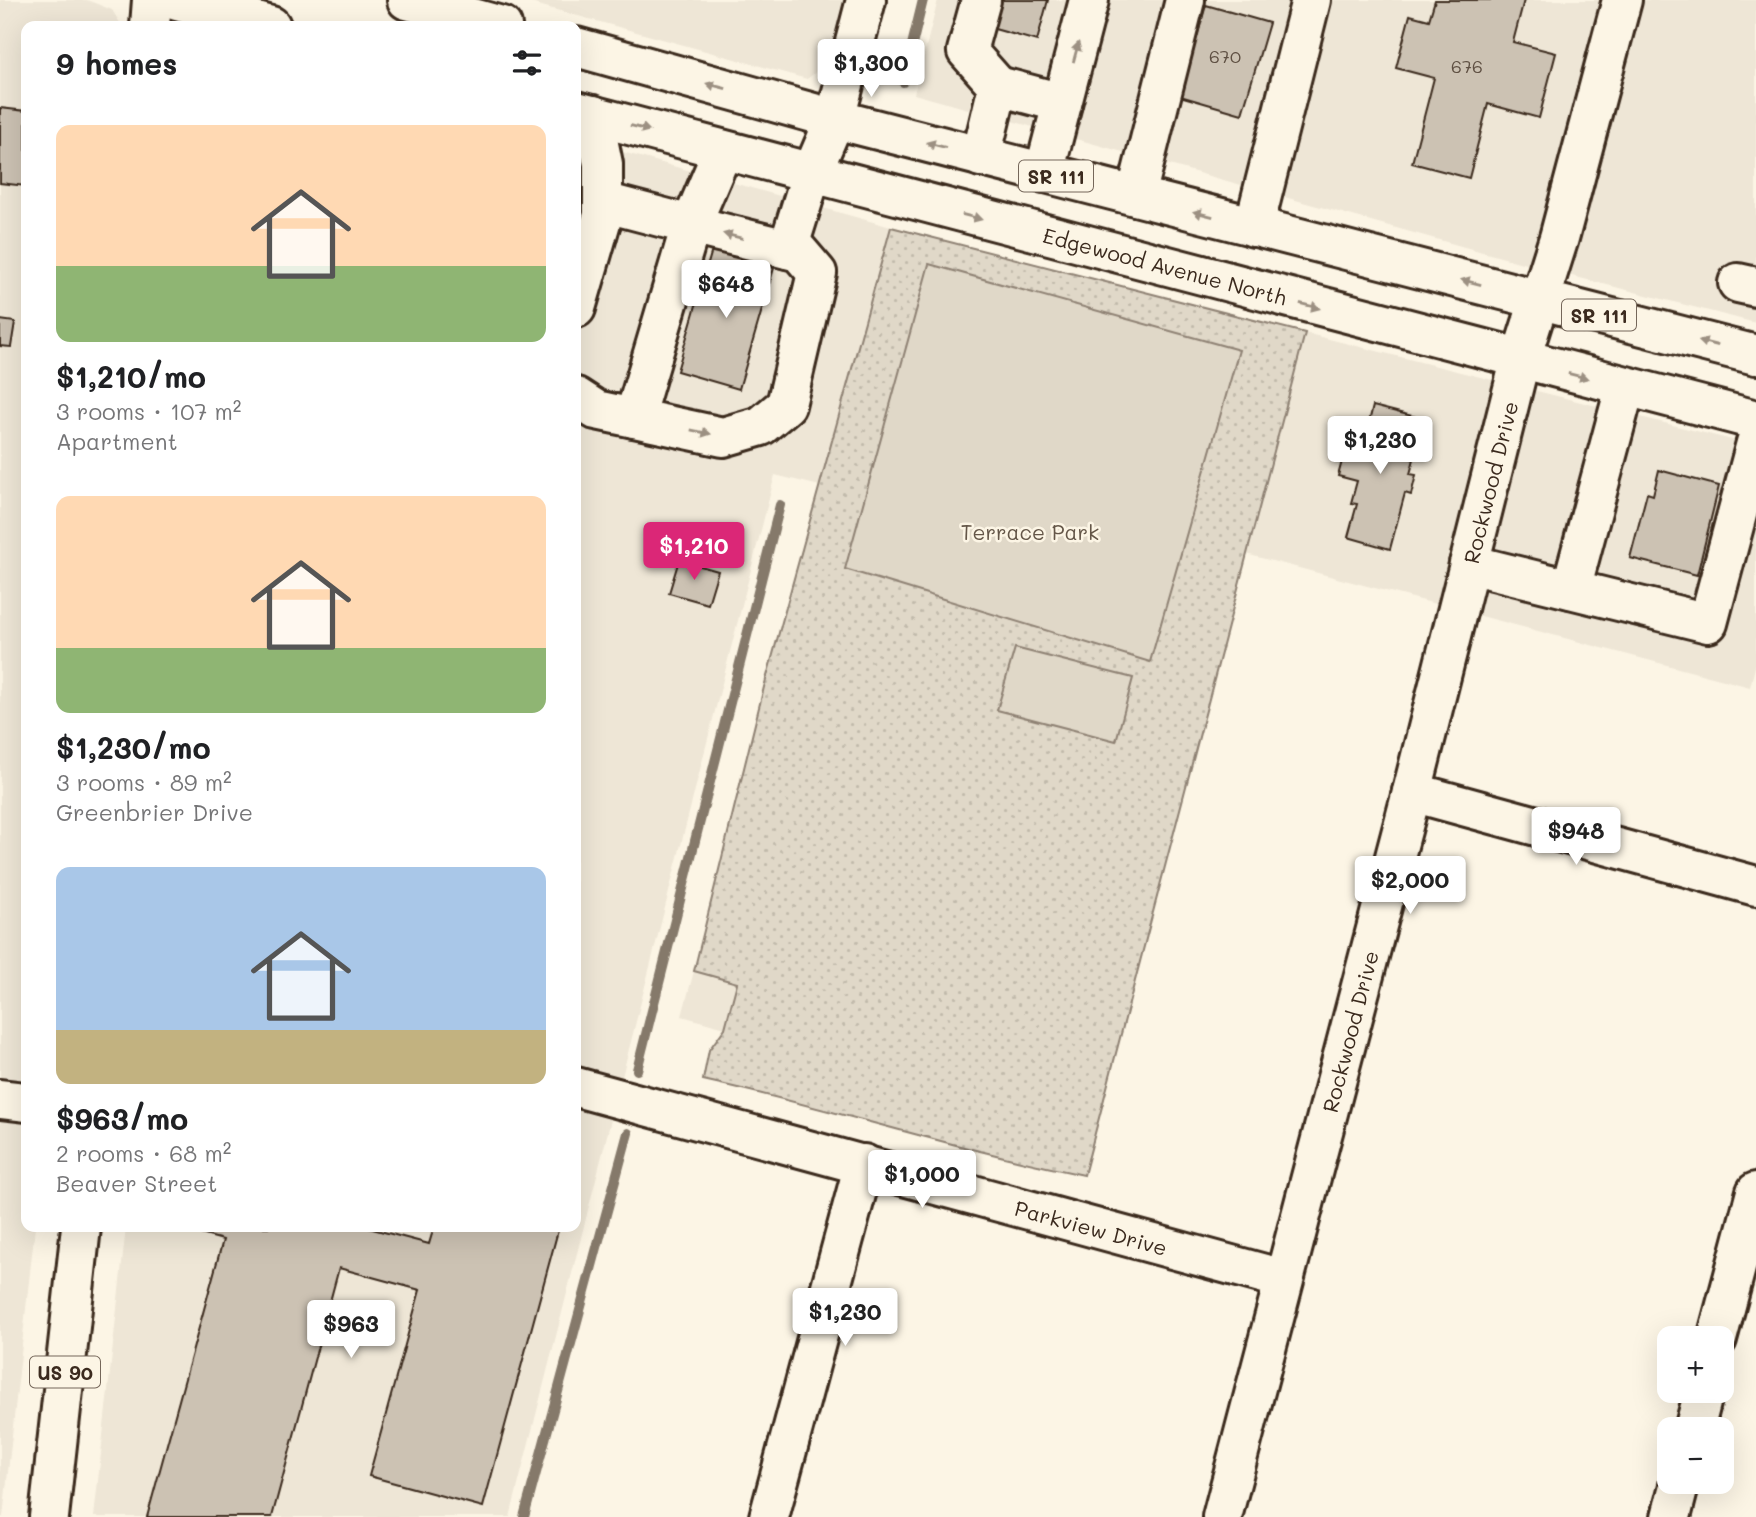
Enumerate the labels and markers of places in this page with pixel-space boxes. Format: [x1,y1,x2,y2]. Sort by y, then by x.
pin: $1,300 [814,40,928,99]
pin: $648 [685,260,767,320]
pin: $1,230 [1323,416,1437,476]
pin: $1,210 [637,522,751,582]
pin: $948 [1535,808,1617,867]
pin: $2,000 [1353,856,1467,916]
pin: $1,000 [865,1150,979,1210]
pin: $1,230 [788,1288,902,1348]
pin: $963 [310,1300,392,1360]

